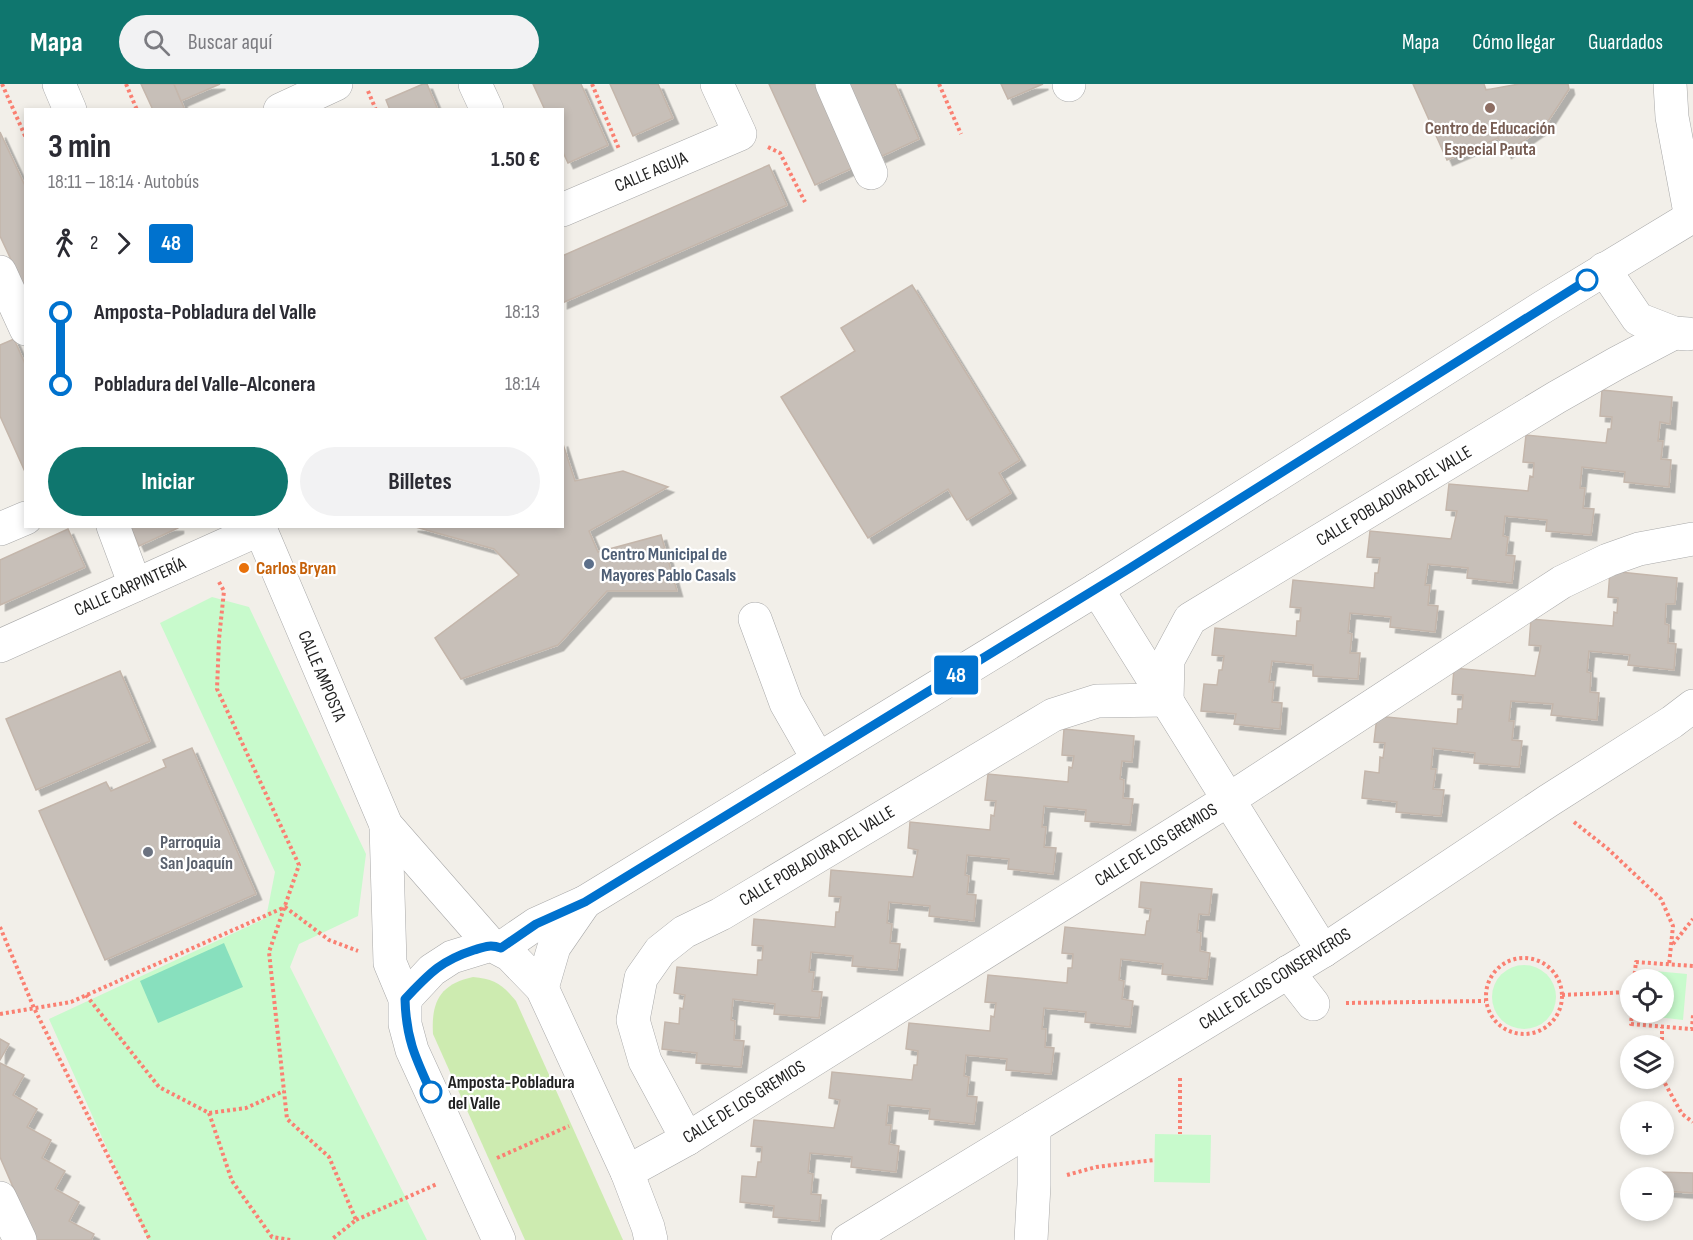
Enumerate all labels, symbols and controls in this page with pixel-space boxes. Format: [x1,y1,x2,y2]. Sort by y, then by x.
search box [119,15,539,69]
text: Mapa [30,26,83,59]
icon: search [140,26,173,59]
text: Buscar aquí [188,29,272,56]
text: Mapa [1402,30,1439,55]
text: Cómo llegar [1472,30,1555,55]
text: Guardados [1588,30,1663,55]
marker: Centro de Educación Especial Pauta [1483,101,1497,115]
place label: Centro de Educación Especial Pauta [1425,118,1555,160]
text: 3 min [48,127,111,167]
text: 1.50 € [491,146,540,173]
street label: CALLE AGUJA [612,147,691,197]
text: 18:11 – 18:14 · Autobús [48,170,199,194]
icon: walk [48,227,81,260]
icon: forward [107,227,140,260]
text: 2 [90,231,98,255]
text: 48 [161,231,181,256]
unlabelled marker [1576,269,1598,291]
text: Amposta-Pobladura del Valle [94,299,316,326]
text: 18:13 [505,300,540,324]
text: Pobladura del Valle-Alconera [94,371,316,398]
text: 18:14 [505,372,540,396]
street label: CALLE POBLADURA DEL VALLE [1313,441,1475,551]
button: Iniciar [48,447,288,516]
button: Billetes [300,447,540,516]
place label: Centro Municipal de Mayores Pablo Casals [601,544,736,586]
street label: CALLE CARPINTERÍA [71,553,189,621]
marker: Centro Municipal de Mayores Pablo Casals [582,557,596,571]
place label: Carlos Bryan [256,558,336,579]
marker: Carlos Bryan [237,561,251,575]
street label: CALLE AMPOSTA [293,627,351,725]
line badge: 48 [929,656,983,694]
text: 48 [946,663,966,688]
street label: CALLE DE LOS GREMIOS [1091,799,1221,891]
street label: CALLE POBLADURA DEL VALLE [736,801,898,911]
place label: Parroquia San Joaquín [160,832,233,874]
marker: Parroquia San Joaquín [141,845,155,859]
street label: CALLE DE LOS CONSERVEROS [1195,924,1355,1034]
map controls [1620,969,1674,1221]
button: locate [1620,969,1674,1023]
button: layers [1620,1035,1674,1089]
street label: CALLE DE LOS GREMIOS [679,1056,809,1148]
place label: Amposta-Pobladura del Valle [447,1072,575,1114]
marker: Amposta-Pobladura del Valle [420,1081,442,1103]
button: + [1620,1101,1674,1155]
button: − [1620,1167,1674,1221]

